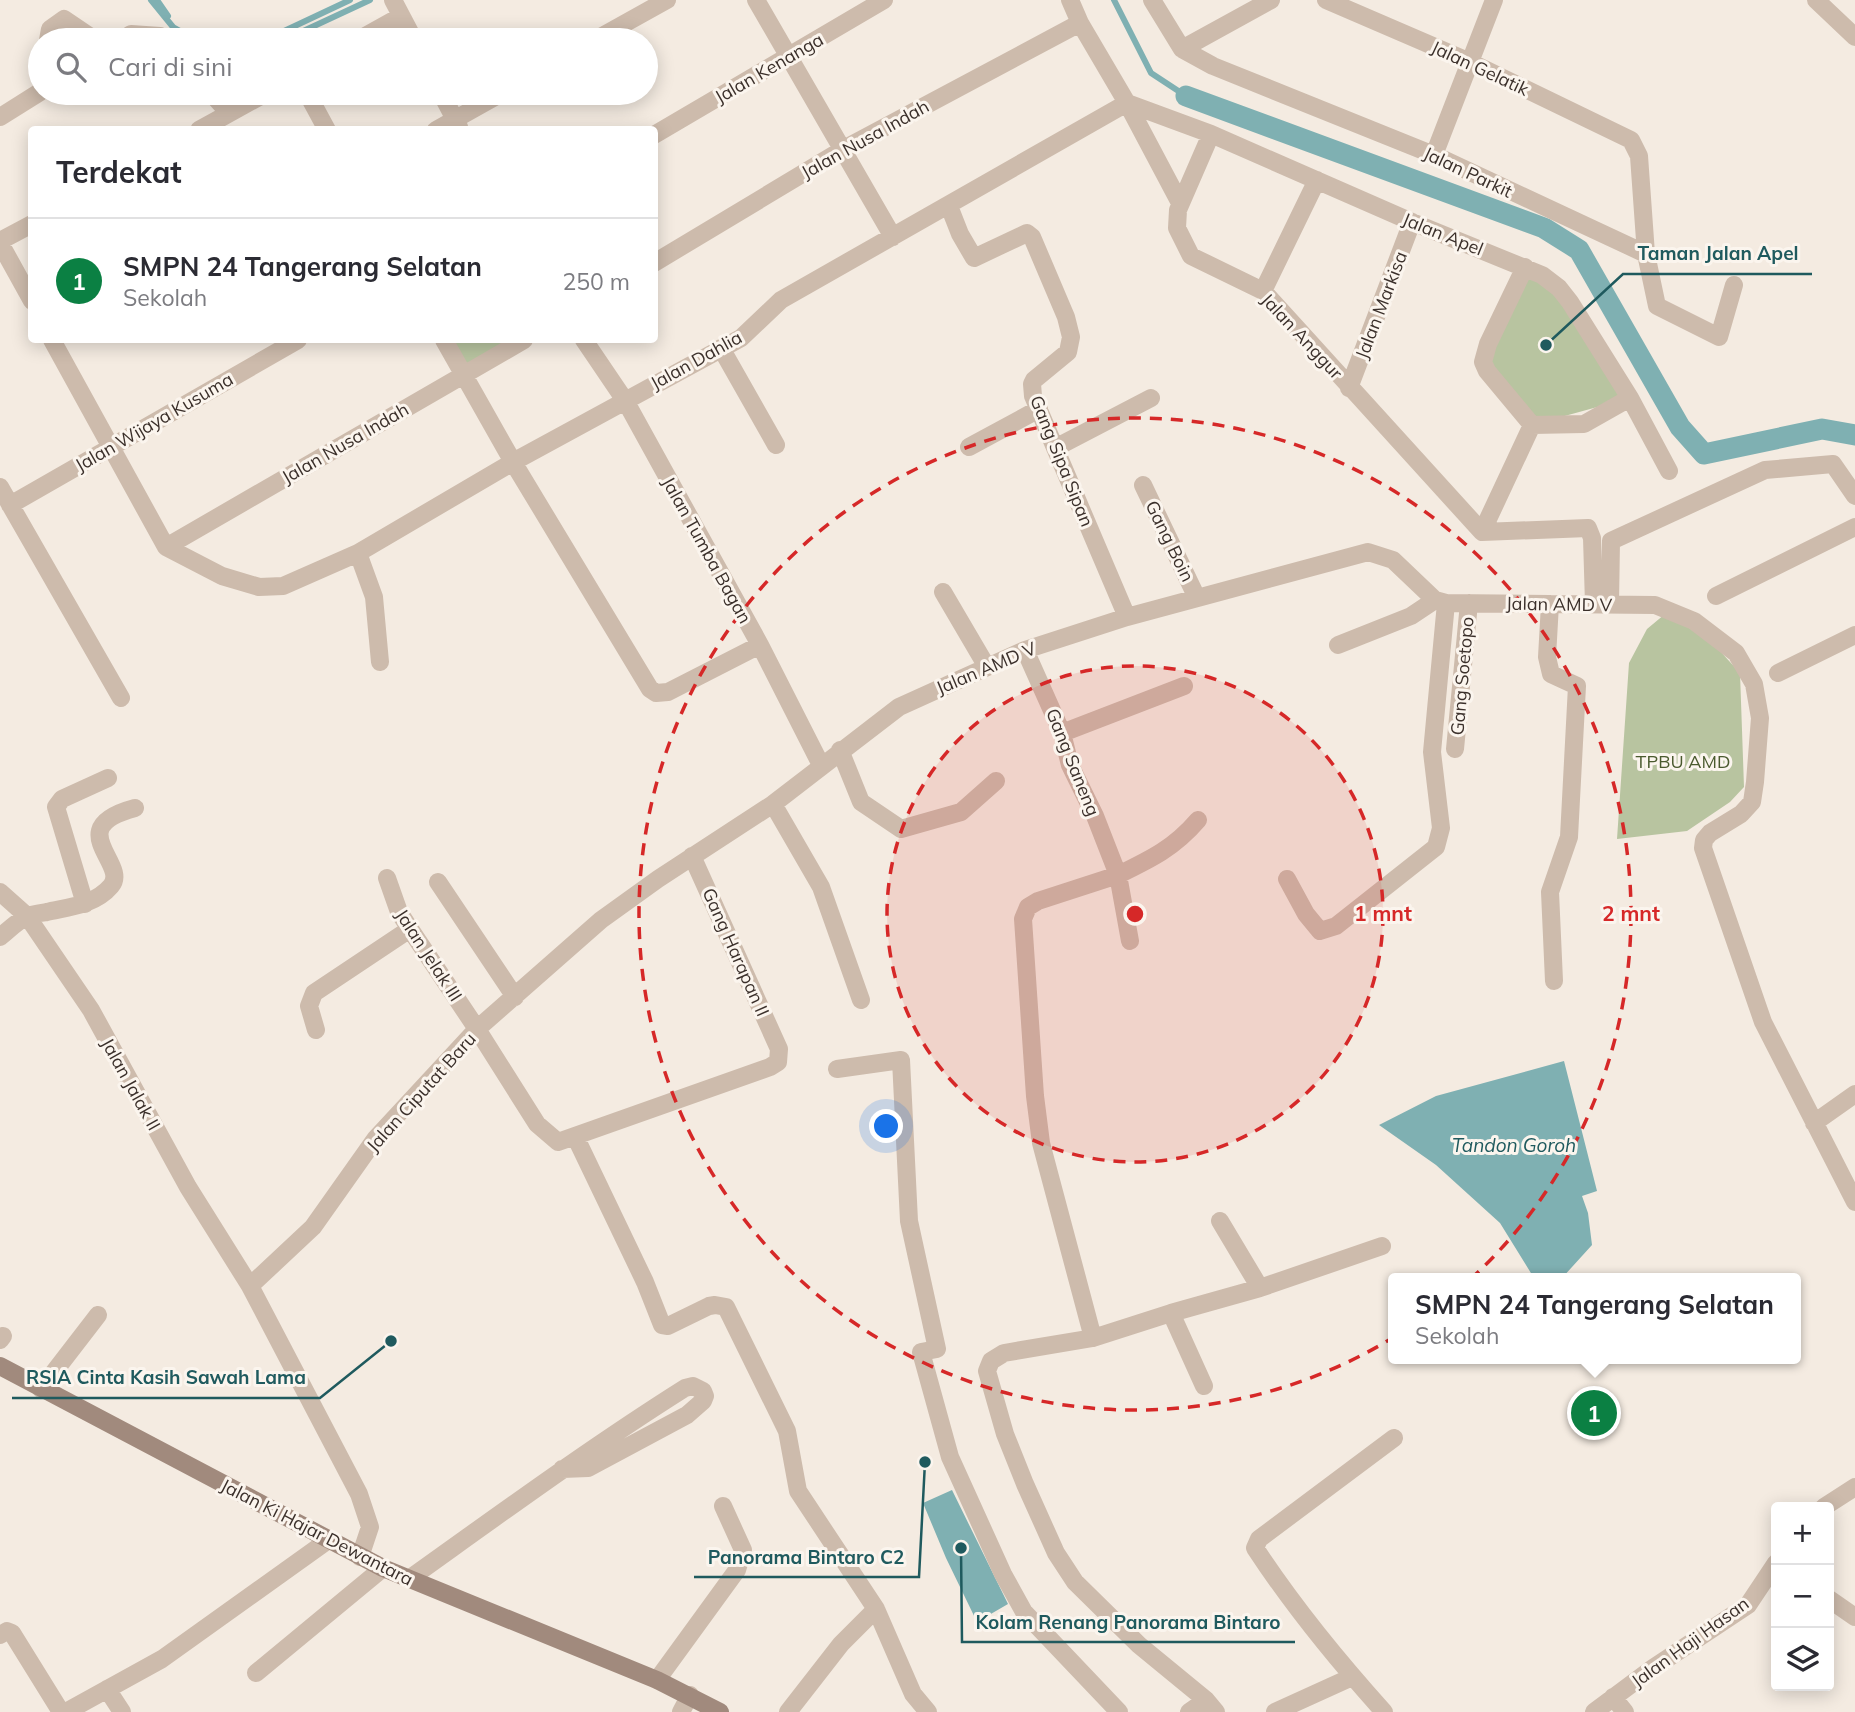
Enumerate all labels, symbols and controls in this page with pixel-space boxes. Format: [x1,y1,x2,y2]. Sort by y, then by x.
search box [28,28,658,105]
street label: Jalan Kenanga [711,28,827,108]
street label: Jalan Gelatik [1428,35,1533,101]
icon: search [52,48,90,86]
text: Cari di sini [108,50,232,83]
street label: Jalan Nusa Indah [797,94,933,184]
street label: Jalan Parkit [1420,141,1516,203]
text: Terdekat [56,153,182,191]
street label: Jalan Apel [1399,207,1487,261]
callout: Taman Jalan Apel [1623,234,1812,274]
text: Taman Jalan Apel [1637,241,1799,265]
street label: Jalan Markisa [1350,248,1412,362]
text: SMPN 24 Tangerang Selatan [123,250,482,283]
text: 1 [72,267,86,296]
text: 250 m [562,267,630,296]
text: Sekolah [123,283,207,312]
street label: Jalan Anggur [1256,288,1348,384]
street label: Jalan Dahlia [646,325,746,395]
street label: Jalan Wijaya Kusuma [71,367,237,477]
street label: Gang Sipa Sipan [1025,392,1099,530]
street label: Jalan Nusa Indah [277,397,413,489]
street label: Jalan Tumba Bagan [657,473,757,627]
street label: Gang Boin [1141,497,1199,585]
street label: Jalan AMD V [1506,592,1613,616]
street label: Gang Soetopo [1445,616,1479,736]
street label: Jalan AMD V [933,636,1040,699]
street label: Gang Saneng [1041,705,1105,819]
park label: TPBU AMD [1636,750,1730,773]
street label: Gang Harapan II [697,884,775,1020]
text: 1 mnt [1354,900,1412,926]
text: 2 mnt [1602,900,1660,926]
centre of rings [1123,902,1147,926]
street label: Jalan Jelak III [391,904,467,1006]
street label: Jalan Ciputat Baru [361,1027,481,1157]
street label: Jalan Jalak II [96,1034,166,1134]
your location [869,1109,903,1143]
water label: Tandon Goroh [1452,1133,1576,1157]
popup [1388,1273,1801,1364]
text: SMPN 24 Tangerang Selatan [1415,1288,1774,1321]
text: Sekolah [1415,1321,1499,1350]
callout: RSIA Cinta Kasih Sawah Lama [12,1358,320,1398]
text: RSIA Cinta Kasih Sawah Lama [26,1365,306,1389]
pin: 1 [1571,1387,1617,1439]
street label: Jalan Ki Hajar Dewantara [217,1473,417,1591]
map controls [1771,1502,1834,1691]
button: + [1771,1502,1834,1565]
callout: Panorama Bintaro C2 [694,1537,919,1577]
text: Panorama Bintaro C2 [708,1545,904,1569]
button: − [1771,1565,1834,1628]
street label: Jalan Haji Hasan [1627,1592,1753,1692]
callout: Kolam Renang Panorama Bintaro [962,1602,1295,1642]
text: Kolam Renang Panorama Bintaro [976,1610,1280,1634]
button: layers [1771,1628,1834,1691]

